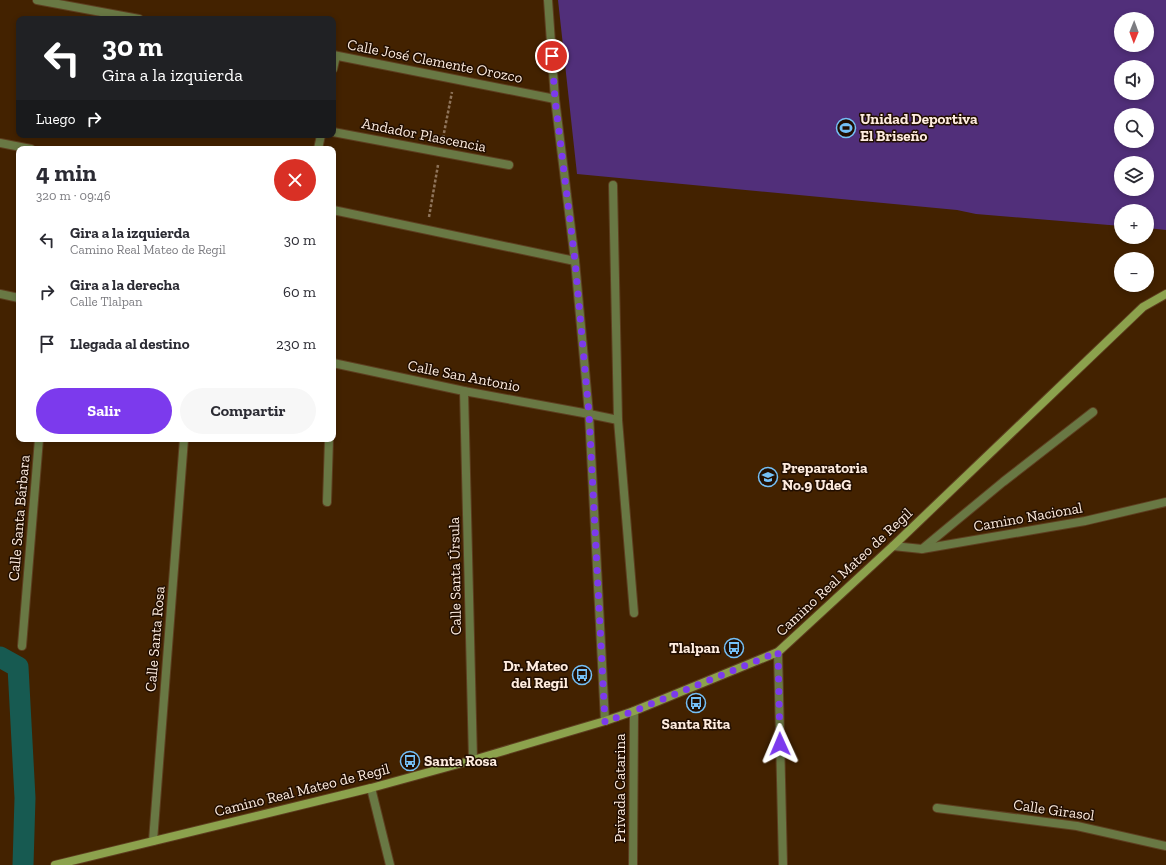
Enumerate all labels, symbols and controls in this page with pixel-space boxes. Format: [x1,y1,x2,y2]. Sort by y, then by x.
north arrow [1114,12,1154,52]
map controls [1114,12,1154,292]
text: 30 m [102,30,163,63]
icon: left [36,32,88,84]
street label: Calle José Clemente Orozco [346,35,524,87]
pin [535,39,569,73]
icon: arrive [541,45,563,67]
button: sound [1114,60,1154,100]
text: Gira a la izquierda [102,64,243,86]
icon: right [83,108,105,130]
button: search [1114,108,1154,148]
text: Luego [36,110,75,128]
place label: Unidad Deportiva El Briseño [860,110,978,145]
street label: Andador Plascencia [360,114,488,156]
sports icon: Unidad Deportiva El Briseño [835,117,857,139]
button: layers [1114,156,1154,196]
text: 4 min [36,158,97,187]
button: close [274,159,316,201]
text: 320 m · 09:46 [36,188,111,203]
button: + [1114,204,1154,244]
text: Gira a la izquierda [70,224,190,242]
icon: left [36,229,58,251]
text: 30 m [284,231,316,249]
text: Camino Real Mateo de Regil [70,242,226,257]
button: − [1114,252,1154,292]
text: Gira a la derecha [70,276,180,294]
icon: right [36,281,58,303]
text: 60 m [283,283,316,301]
text: Calle Tlalpan [70,294,143,309]
icon: arrive [36,333,58,355]
text: Llegada al destino [70,335,190,353]
text: 230 m [276,335,316,353]
street label: Calle San Antonio [406,356,522,396]
button: Salir [36,388,172,434]
button: Compartir [180,388,316,434]
street label: Calle Santa Bárbara [5,454,33,582]
place label: Preparatoria No.9 UdeG [782,459,868,494]
school or university icon: Preparatoria No.9 UdeG [757,466,779,488]
street label: Camino Nacional [972,499,1084,535]
street label: Camino Real Mateo de Regil [772,504,916,640]
street label: Calle Santa Úrsula [445,517,465,635]
street label: Calle Santa Rosa [141,585,169,693]
bus stop icon: Tlalpan [723,637,745,659]
place label: Tlalpan [669,639,720,657]
place label: Dr. Mateo del Regil [503,657,568,692]
bus stop icon: Dr. Mateo del Regil [571,664,593,686]
bus stop icon: Santa Rita [685,692,707,714]
place label: Santa Rita [662,715,731,733]
position arrow [759,723,801,765]
street label: Privada Catarina [611,734,629,842]
bus stop icon: Santa Rosa [399,750,421,772]
place label: Santa Rosa [424,752,497,770]
street label: Camino Real Mateo de Regil [213,760,391,820]
street label: Calle Girasol [1012,795,1096,825]

